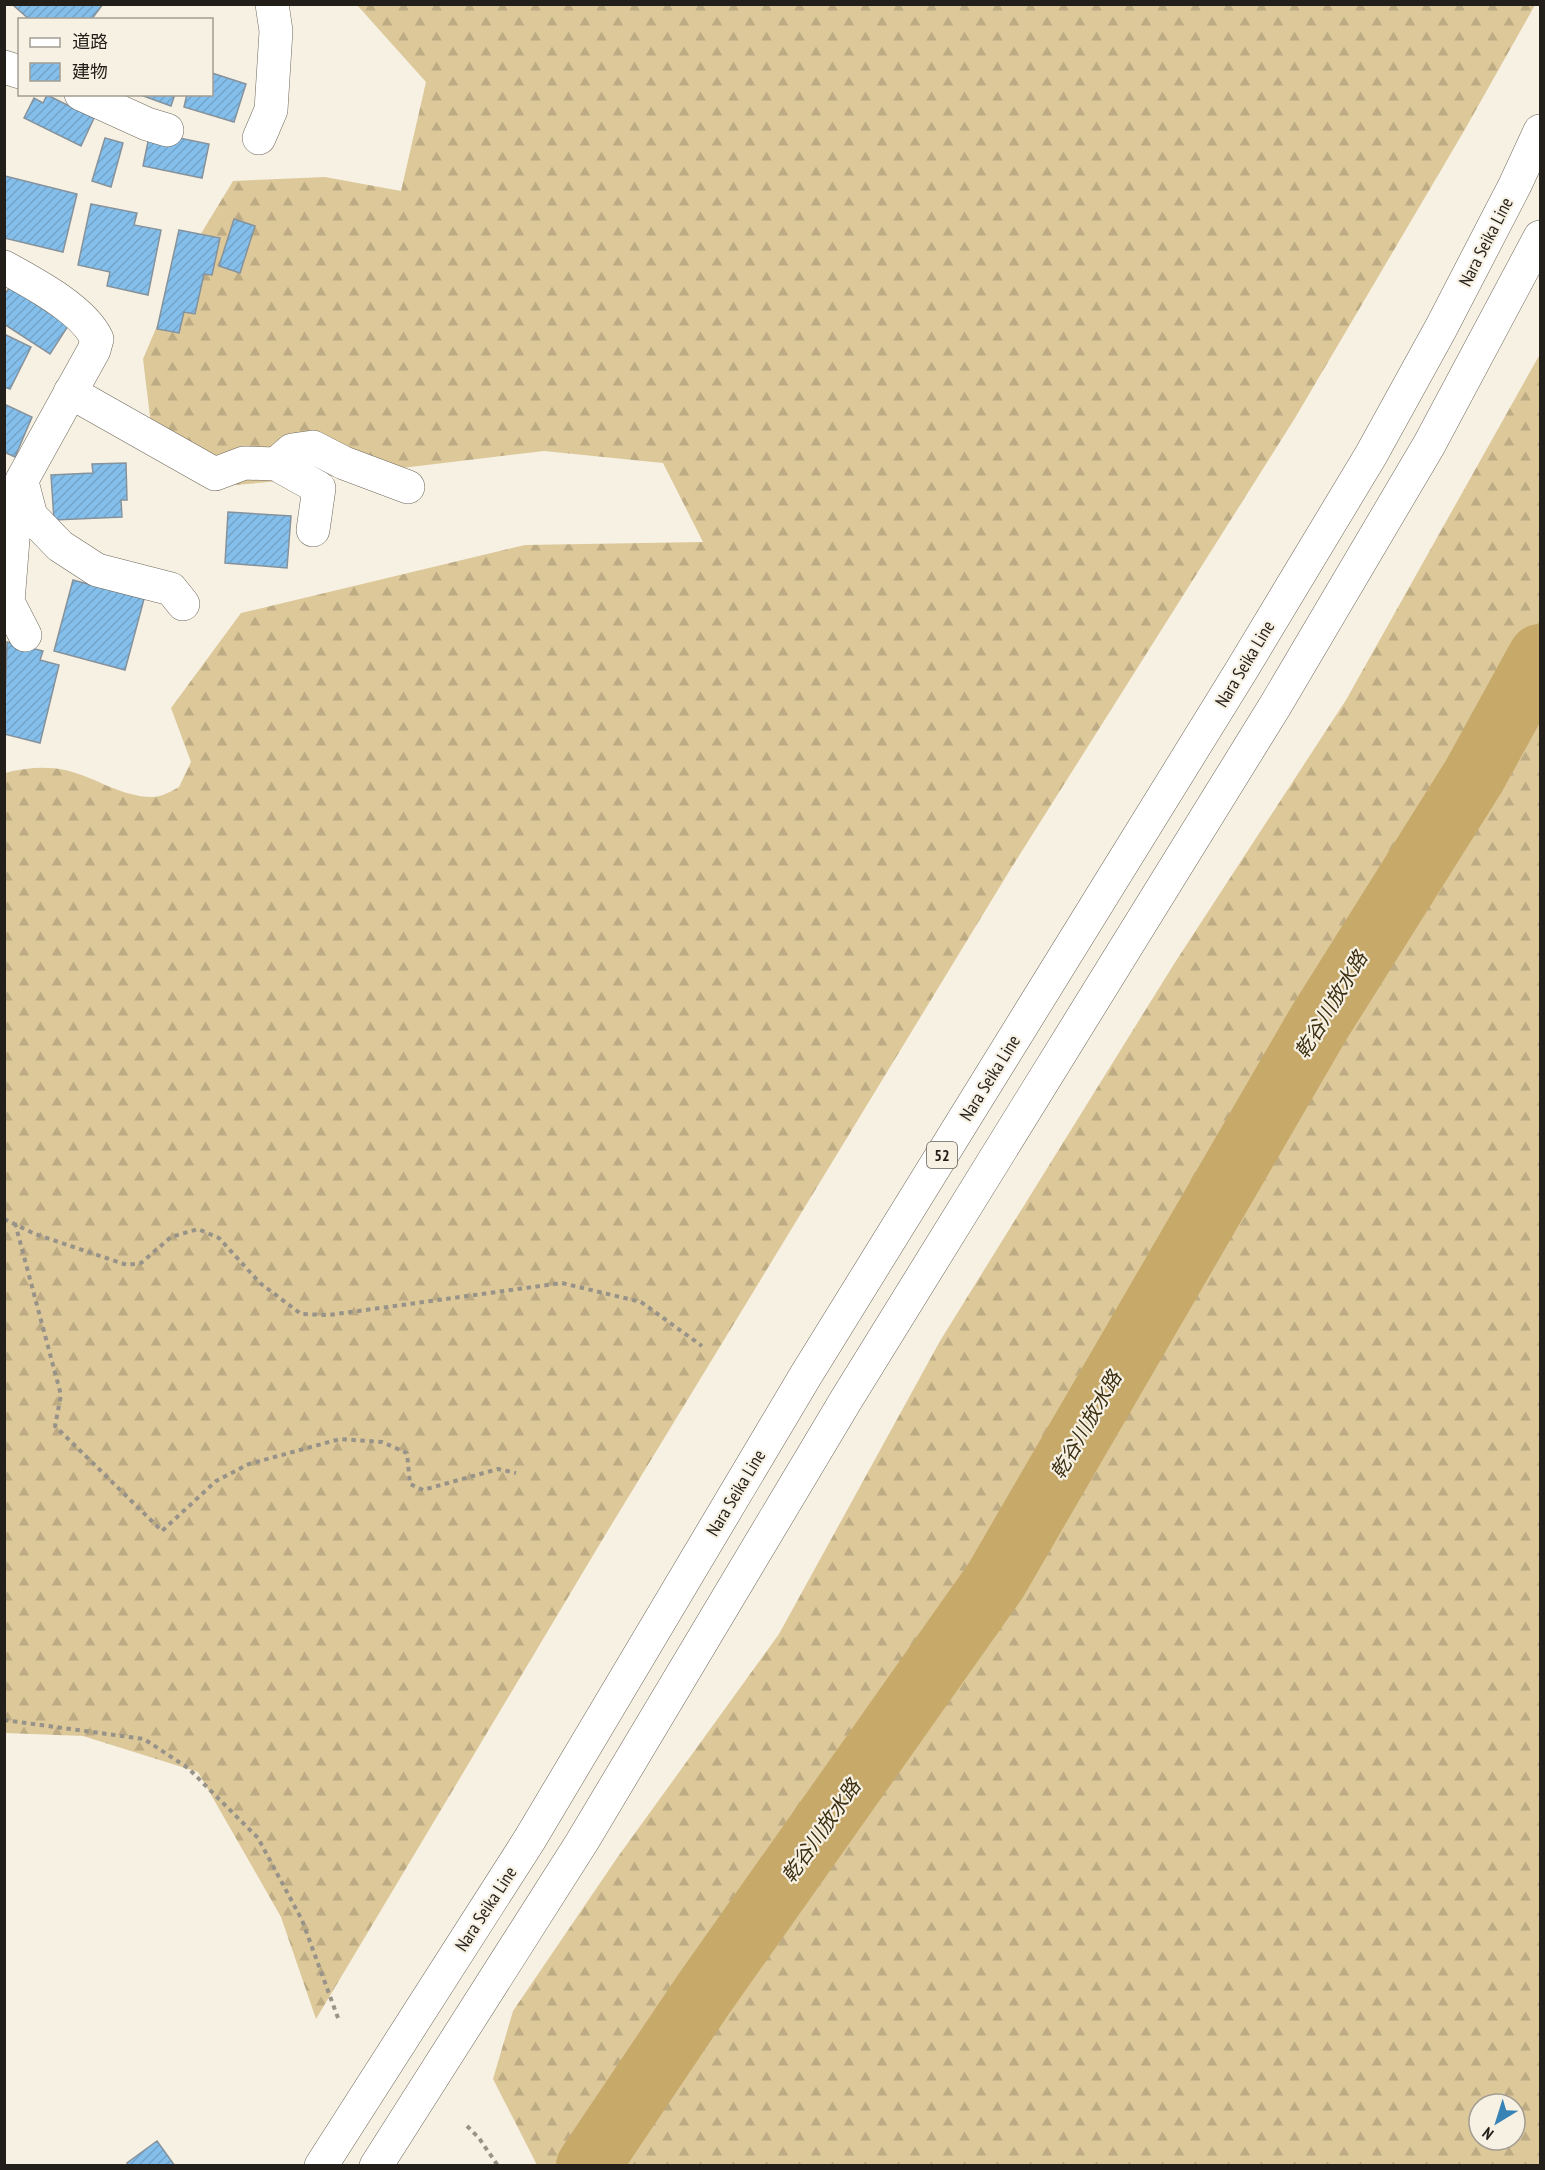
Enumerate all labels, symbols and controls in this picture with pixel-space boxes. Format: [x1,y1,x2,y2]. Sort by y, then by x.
legend [18,18,213,96]
text: 道路 [72,30,108,53]
text: 建物 [72,60,108,83]
street label: Nara Seika Line [1453,194,1518,290]
street label: Nara Seika Line [1210,616,1279,711]
water label: 乾谷川放水路 [1289,945,1374,1063]
street label: Nara Seika Line [954,1031,1025,1125]
road number: 52 [927,1142,957,1168]
water label: 乾谷川放水路 [1045,1365,1128,1483]
street label: Nara Seika Line [701,1445,770,1540]
water label: 乾谷川放水路 [776,1773,867,1888]
street label: Nara Seika Line [450,1862,522,1955]
north arrow [1467,2092,1527,2152]
text: N [1478,2123,1497,2144]

